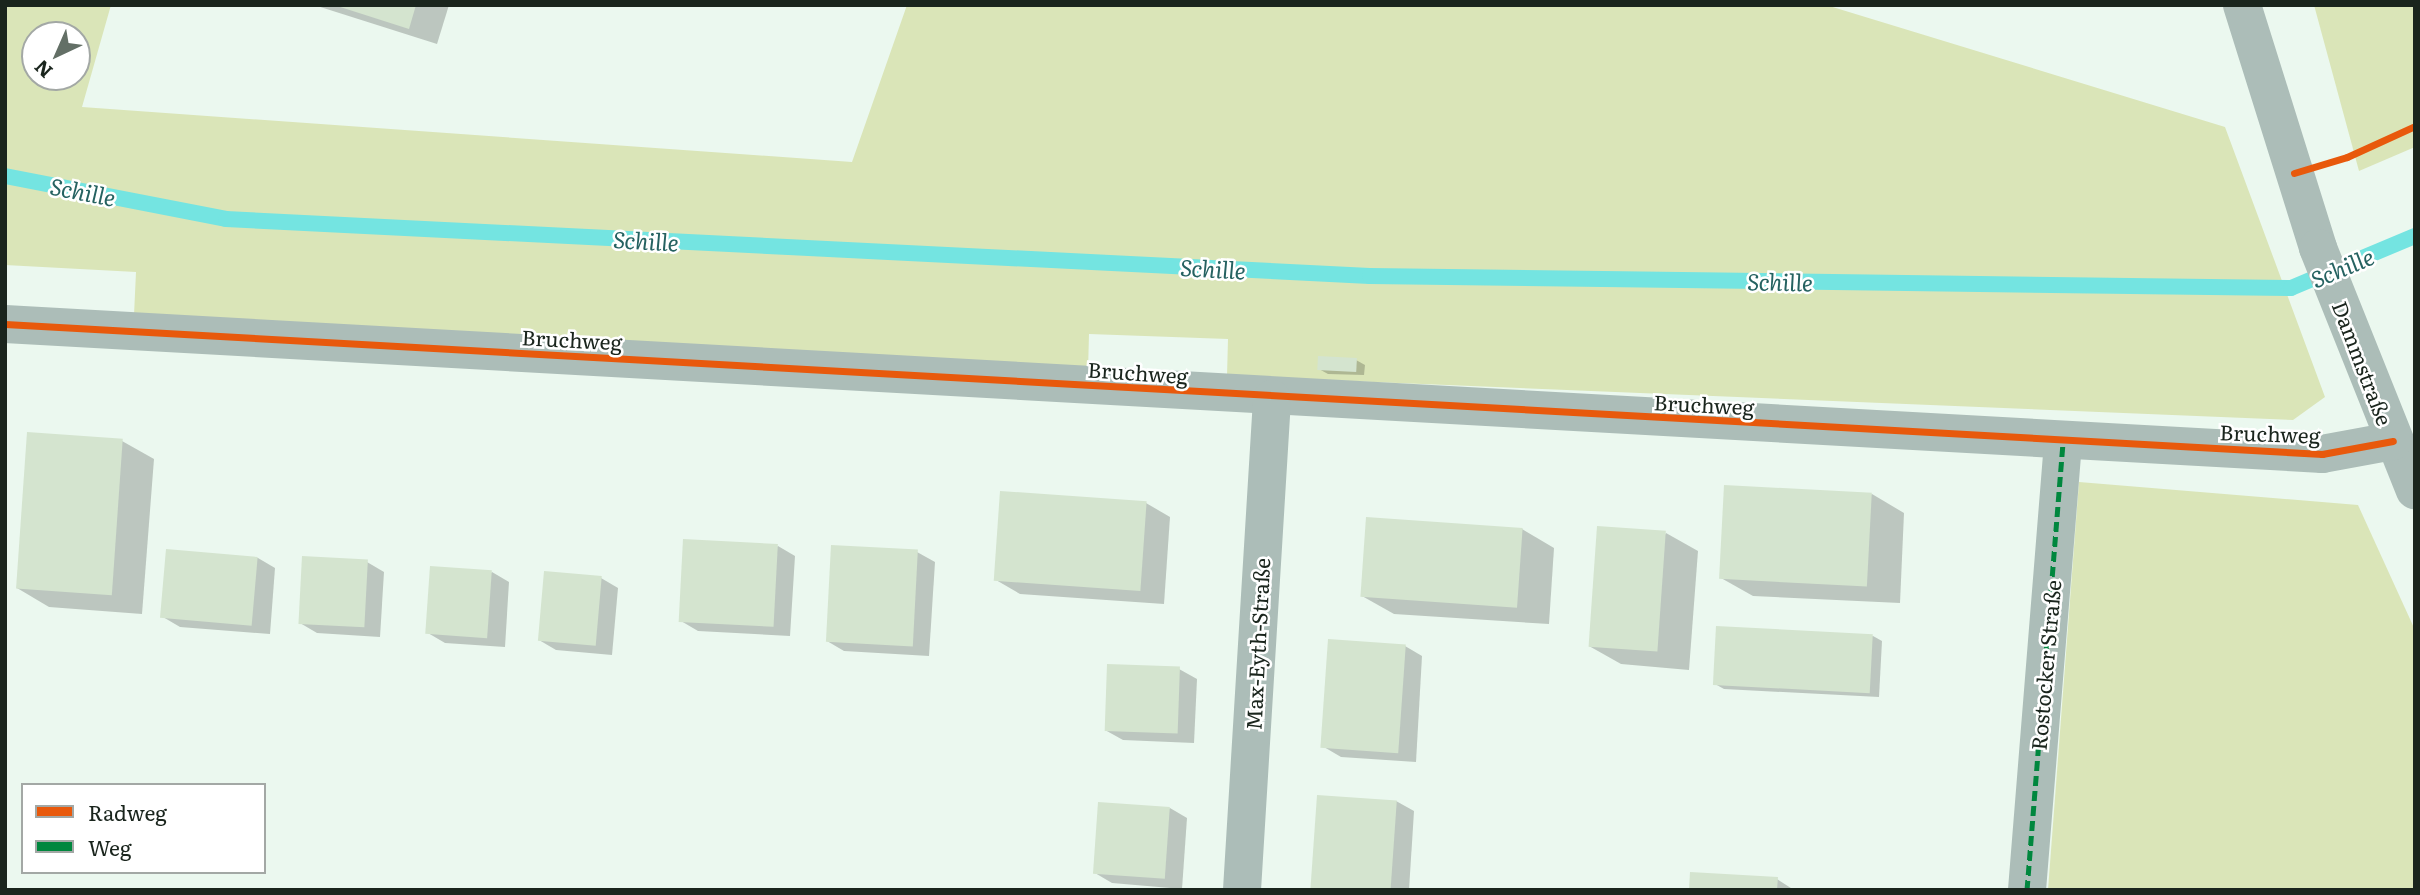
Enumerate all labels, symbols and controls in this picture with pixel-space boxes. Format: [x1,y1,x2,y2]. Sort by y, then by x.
north arrow [21,21,91,91]
text: N [27,54,58,85]
water label: Schille [48,171,118,211]
water label: Schille [612,224,680,256]
water label: Schille [2306,241,2378,293]
water label: Schille [1179,252,1247,284]
water label: Schille [1747,267,1813,295]
street label: Dammstraße [2328,297,2398,429]
street label: Bruchweg [521,324,623,354]
street label: Bruchweg [1087,356,1189,388]
street label: Bruchweg [1653,389,1755,419]
street label: Bruchweg [2219,419,2321,447]
street label: Max-Eyth-Straße [1240,557,1274,731]
street label: Rostocker Straße [2025,579,2065,751]
legend [21,783,266,874]
text: Radweg [88,796,167,827]
text: Weg [88,831,132,862]

